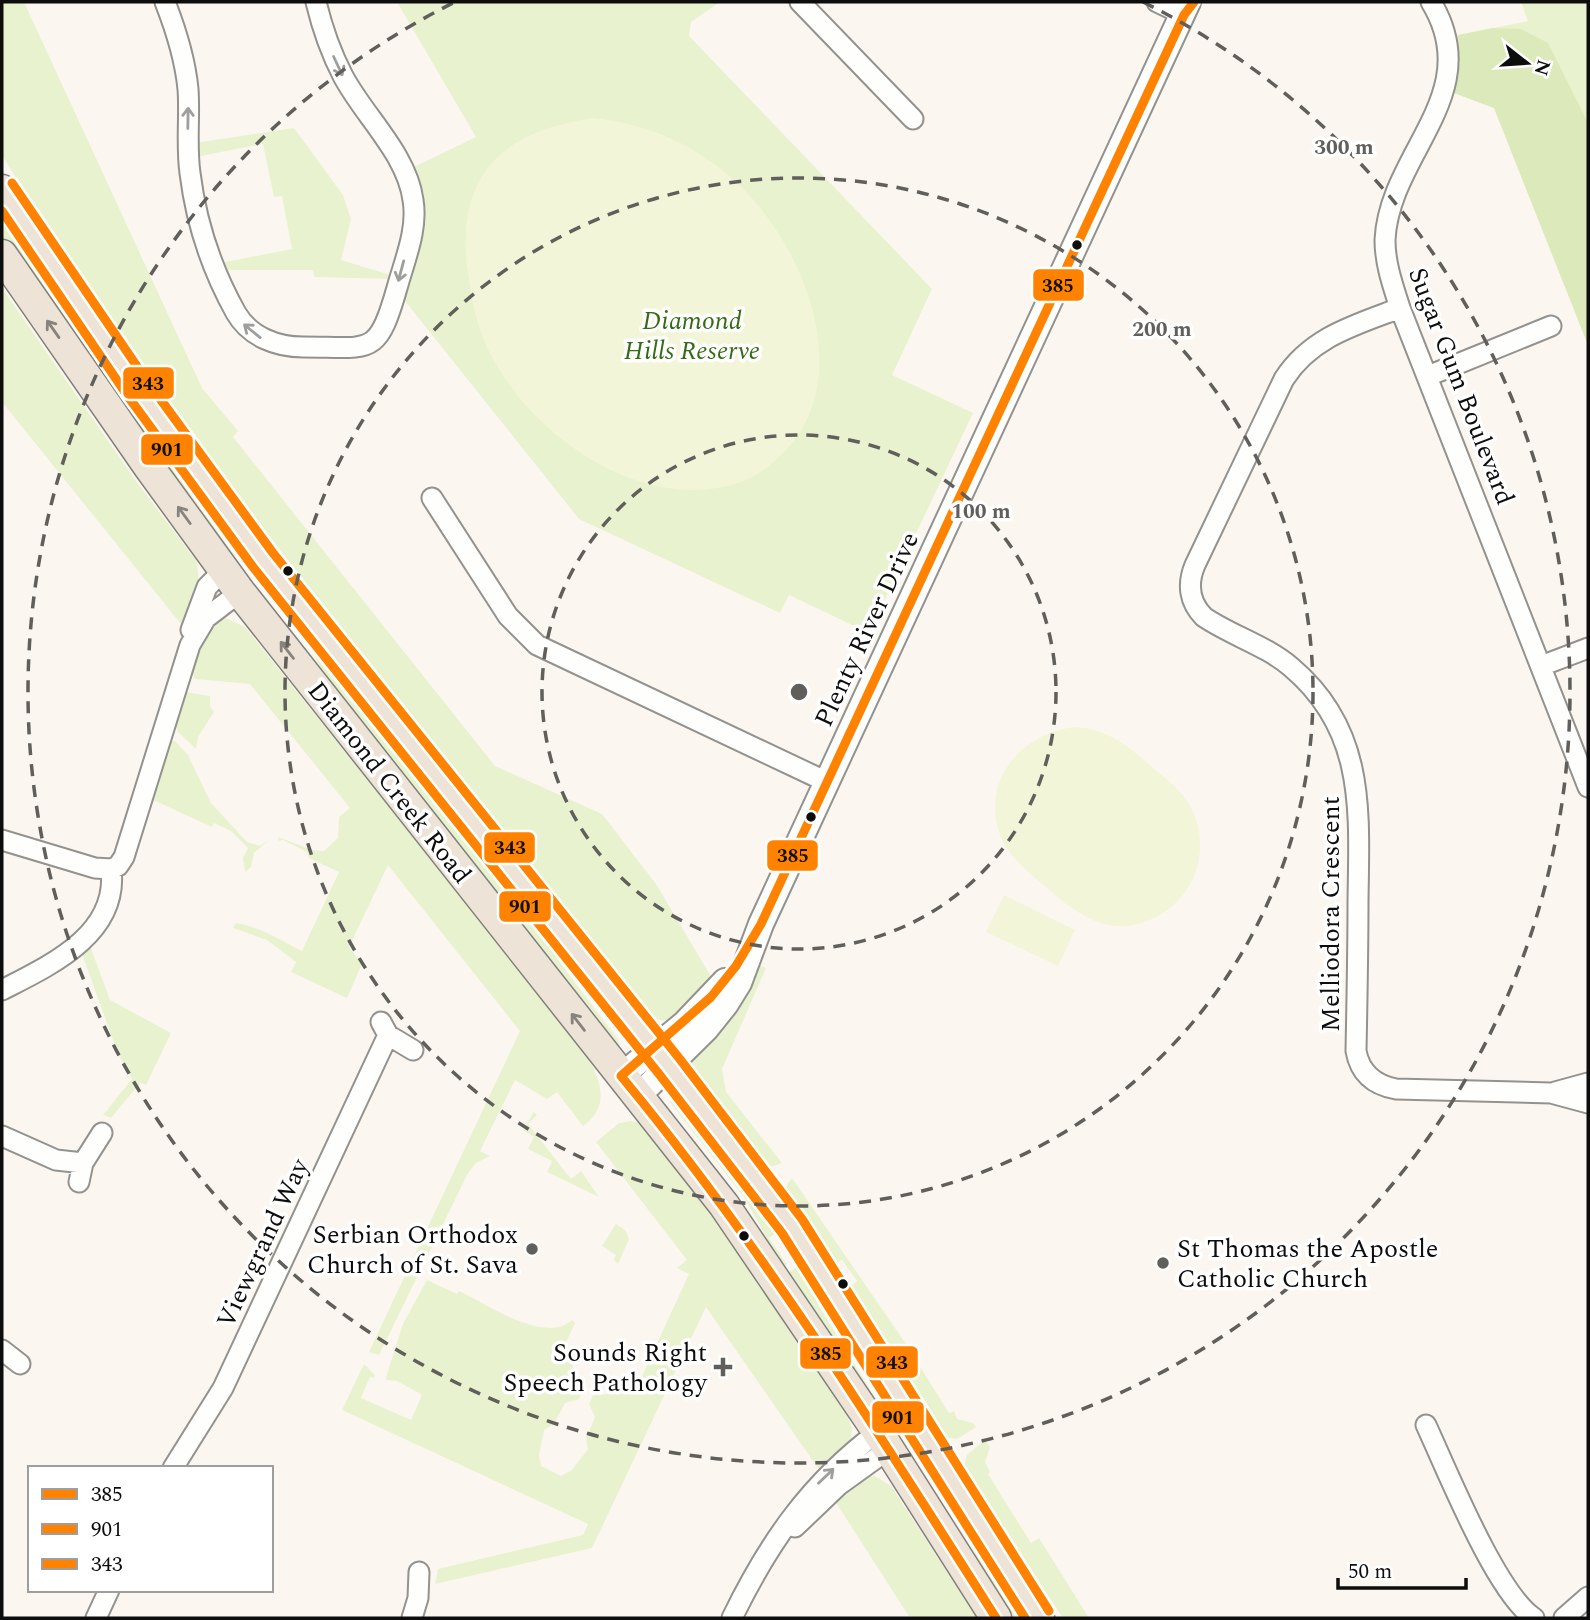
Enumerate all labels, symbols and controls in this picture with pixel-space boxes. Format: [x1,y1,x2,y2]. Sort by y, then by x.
north arrow [1492,28,1562,98]
one-way arrow [332,55,345,76]
text: N [1526,56,1558,79]
one-way arrow [181,107,195,130]
text: 300 m [1314,132,1374,164]
unlabelled marker [1070,238,1084,252]
one-way arrow [394,260,407,282]
street label: Sugar Gum Boulevard [1397,262,1525,511]
line badge: 385 [1032,268,1085,302]
text: 385 [1042,272,1074,301]
park label: Diamond Hills Reserve [624,301,760,371]
text: 200 m [1132,314,1192,346]
one-way arrow [45,320,60,339]
one-way arrow [244,323,262,338]
line badge: 343 [122,366,175,400]
text: 343 [132,370,164,399]
line badge: 901 [140,433,194,466]
text: 901 [151,436,183,465]
text: 100 m [951,496,1011,528]
one-way arrow [177,506,191,525]
street label: Plenty River Drive [804,525,930,734]
unlabelled marker [281,564,295,578]
one-way arrow [279,642,294,660]
street label: Diamond Creek Road [297,673,481,892]
centre of rings [787,680,811,704]
street label: Melliodora Crescent [1311,796,1351,1032]
unlabelled marker [804,810,818,824]
line badge: 343 [483,831,536,864]
text: 343 [494,834,526,863]
line badge: 385 [766,839,819,872]
text: 385 [777,842,809,871]
line badge: 901 [498,890,552,923]
text: 901 [509,893,541,922]
one-way arrow [571,1014,586,1032]
street label: Viewgrand Way [206,1151,320,1335]
place label: Serbian Orthodox Church of St. Sava [307,1215,518,1285]
unlabelled marker [737,1229,751,1243]
place label: St Thomas the Apostle Catholic Church [1177,1229,1438,1299]
marker: Serbian Orthodox Church of St. Sava [524,1241,540,1257]
marker: St Thomas the Apostle Catholic Church [1155,1255,1171,1271]
unlabelled marker [836,1277,850,1291]
place label: Sounds Right Speech Pathology [504,1333,709,1403]
line badge: 385 [799,1337,852,1370]
text: 385 [810,1340,842,1369]
line badge: 343 [865,1345,919,1379]
text: 343 [876,1349,908,1378]
marker: Sounds Right Speech Pathology [713,1357,733,1377]
line badge: 901 [871,1400,925,1434]
text: 901 [882,1404,914,1433]
legend [28,1466,273,1592]
one-way arrow [817,1467,834,1484]
text: 385 [91,1479,123,1511]
text: 901 [91,1514,123,1546]
scale bar [1338,1546,1466,1590]
text: 343 [91,1549,123,1581]
text: 50 m [1348,1556,1392,1588]

